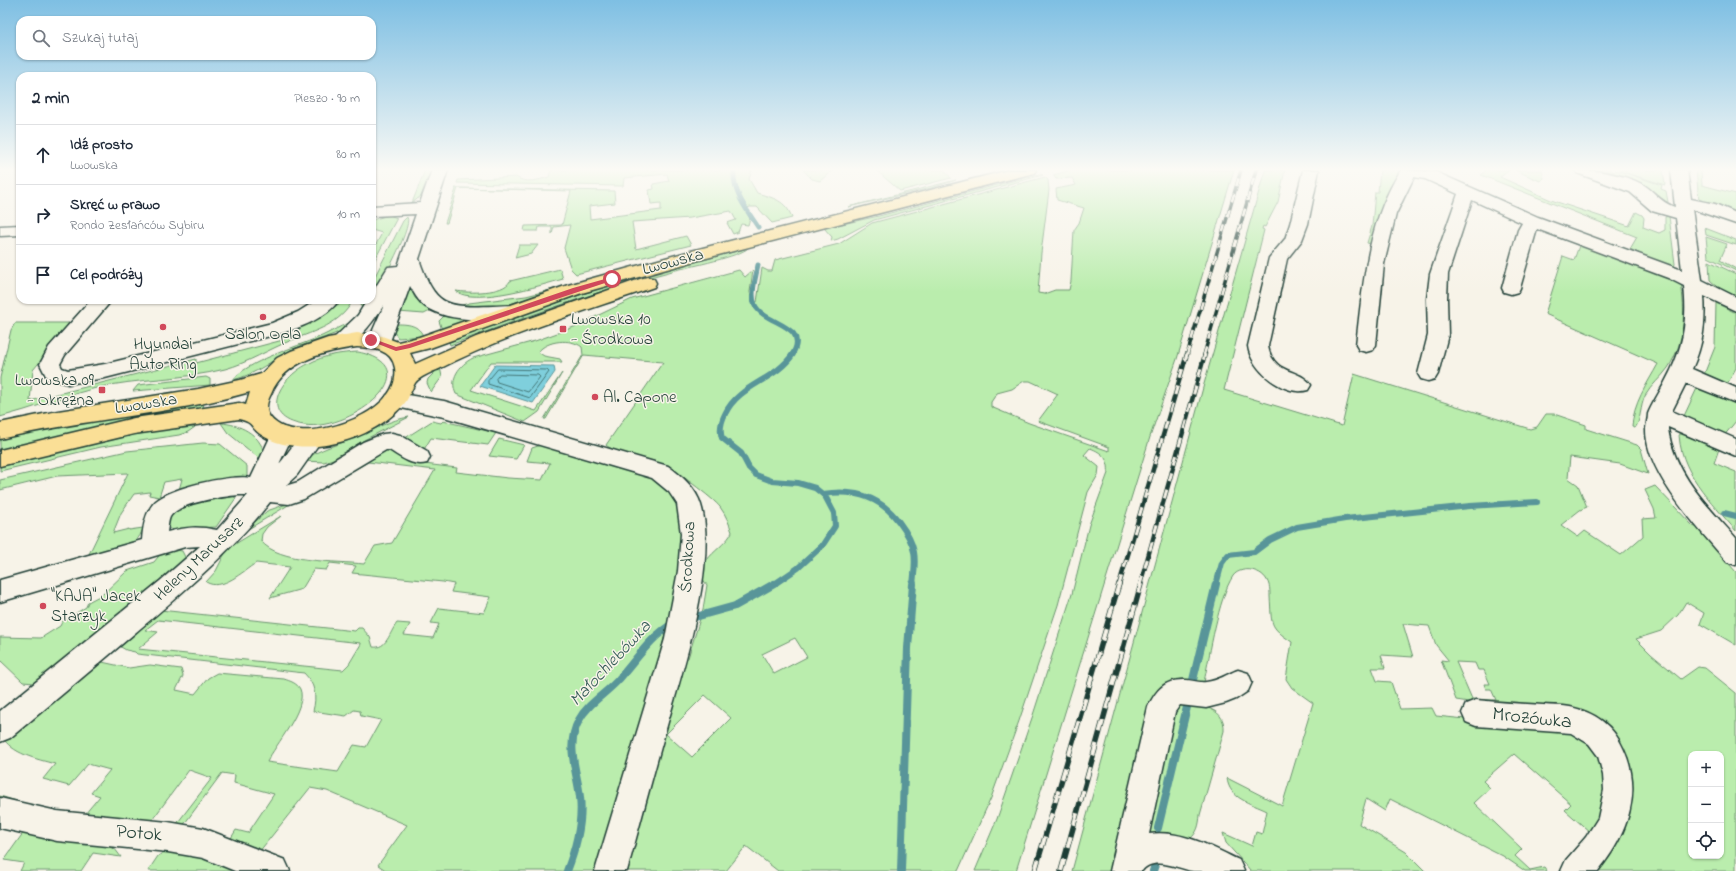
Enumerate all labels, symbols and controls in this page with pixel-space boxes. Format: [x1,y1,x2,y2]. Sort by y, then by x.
search box [16,16,376,60]
icon: search [30,27,52,49]
text: Szukaj tutaj [62,27,138,49]
text: 2 min [32,86,69,111]
text: Pieszo · 90 m [294,89,360,108]
text: Idź prosto [70,134,133,156]
icon: ahead [32,144,54,166]
text: 80 m [336,145,360,164]
text: Lwowska [70,156,118,175]
text: Skręć w prawo [70,194,160,216]
icon: right [32,204,54,226]
text: 10 m [337,205,360,224]
text: Rondo Zesłańców Sybiru [70,216,204,235]
street label: Lwowska [640,242,706,282]
icon: arrive [32,264,54,286]
text: Cel podróży [70,264,143,286]
route start [603,270,621,288]
place label: Lwowska 10 - Środkowa [571,307,653,352]
marker: Salon Opla [258,312,268,322]
marker: Hyundai Auto Ring [158,322,168,332]
place label: Salon Opla [225,322,301,347]
marker: Lwowska 10 - Środkowa [558,324,568,334]
route end [362,331,380,349]
place label: Hyundai Auto Ring [129,332,197,379]
place label: Lwowska 09 - Okrężna [15,368,94,413]
marker: Lwowska 09 - Okrężna [97,385,107,395]
place label: Al. Capone [603,385,677,410]
street label: Lwowska [113,387,179,421]
marker: Al. Capone [590,392,600,402]
street label: Heleny Marusarz [149,510,251,608]
street label: Środkowa [674,521,702,593]
place label: "KAJA" Jacek Starzyk [51,584,141,630]
marker: "KAJA" Jacek Starzyk [38,601,48,611]
water label: Małochlebówka [564,615,658,713]
street label: Mrozówka [1491,700,1573,738]
map controls [1688,751,1724,859]
button: + [1688,751,1724,787]
button: − [1688,787,1724,823]
street label: Potok [115,818,163,850]
button: locate [1688,823,1724,859]

